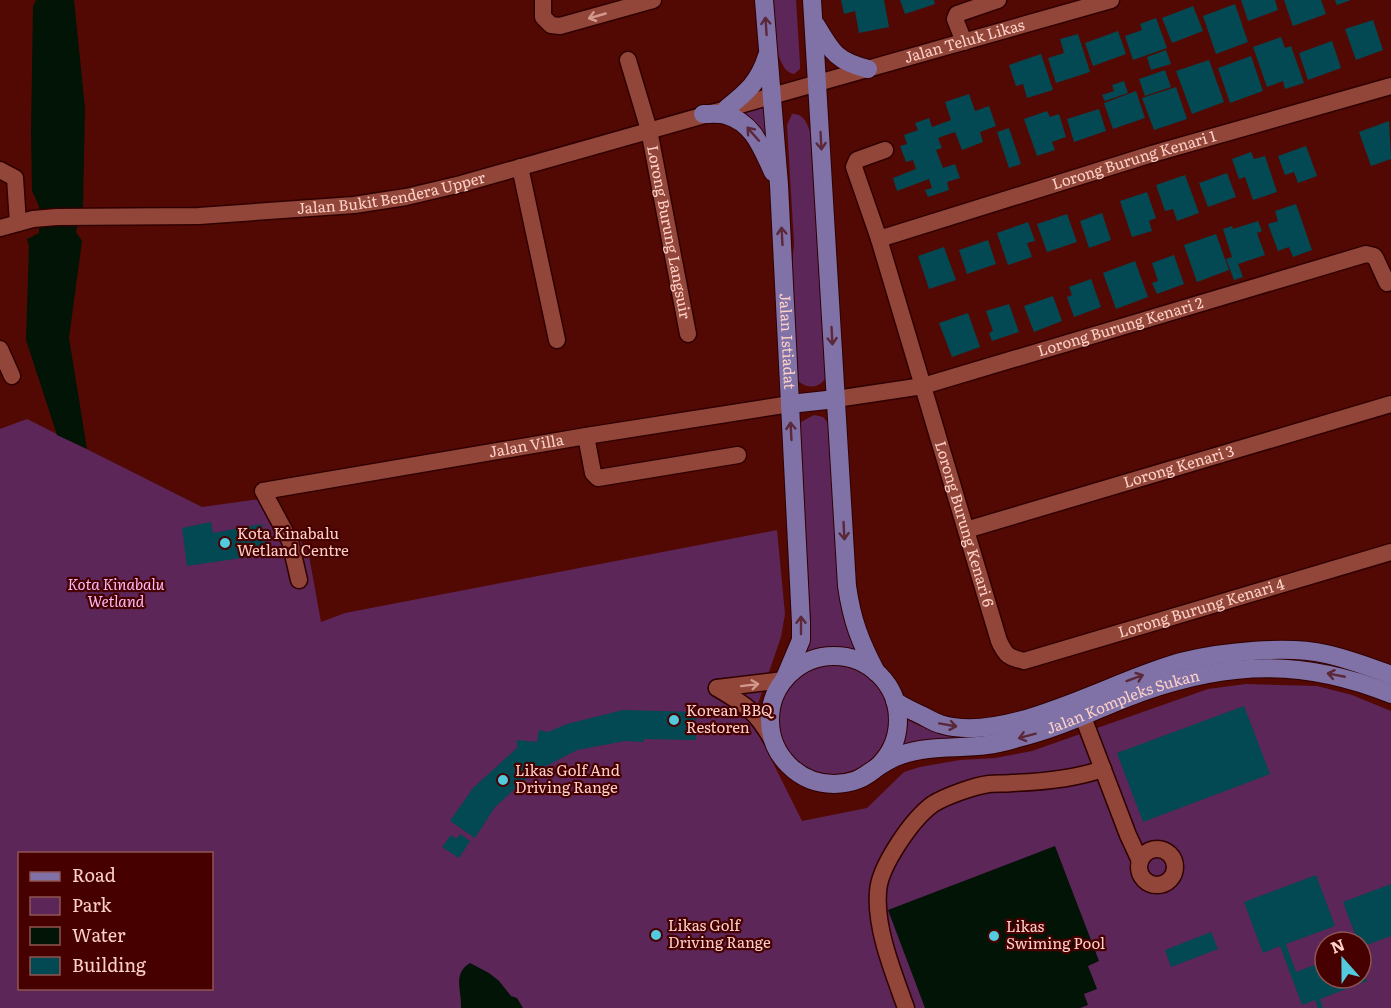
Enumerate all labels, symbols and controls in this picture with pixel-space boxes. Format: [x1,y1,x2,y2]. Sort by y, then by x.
one-way arrow [588,11,607,22]
street label: Jalan Teluk Likas [901,12,1027,68]
one-way arrow [761,16,772,36]
street label: Lorong Burung Kenari 1 [1049,123,1218,194]
one-way arrow [746,127,760,142]
one-way arrow [815,131,826,151]
street label: Lorong Burung Langsuir [642,143,698,321]
street label: Jalan Bukit Bendera Upper [296,165,488,219]
one-way arrow [776,226,787,246]
street label: Lorong Burung Kenari 2 [1034,290,1206,361]
street label: Jalan Istiadat [774,292,802,390]
one-way arrow [827,325,838,345]
one-way arrow [786,421,797,441]
street label: Jalan Villa [487,427,566,462]
street label: Lorong Burung Kenari 6 [930,438,1001,609]
street label: Lorong Kenari 3 [1120,438,1237,493]
one-way arrow [838,520,849,540]
place label: Kota Kinabalu Wetland Centre [237,521,349,561]
marker: Kota Kinabalu Wetland Centre [218,536,232,550]
street label: Lorong Burung Kenari 4 [1115,571,1287,642]
park label: Kota Kinabalu Wetland [68,572,165,612]
one-way arrow [795,616,807,636]
street label: Jalan Kompleks Sukan [1043,663,1202,739]
one-way arrow [1326,669,1346,680]
one-way arrow [1125,672,1143,683]
one-way arrow [740,679,760,690]
place label: Korean BBQ Restoren [686,698,775,738]
marker: Korean BBQ Restoren [667,713,681,727]
one-way arrow [938,719,957,730]
one-way arrow [1017,731,1036,742]
place label: Likas Golf And Driving Range [515,758,620,798]
marker: Likas Golf And Driving Range [496,773,510,787]
legend [18,852,213,990]
text: Road [72,861,116,888]
text: Park [72,891,113,918]
place label: Likas Golf Driving Range [668,913,771,953]
place label: Likas Swiming Pool [1006,914,1105,954]
text: Water [72,921,126,948]
marker: Likas Golf Driving Range [649,928,663,942]
marker: Likas Swiming Pool [987,929,1001,943]
north arrow [1313,930,1373,990]
text: N [1327,931,1348,959]
text: Building [72,951,147,978]

